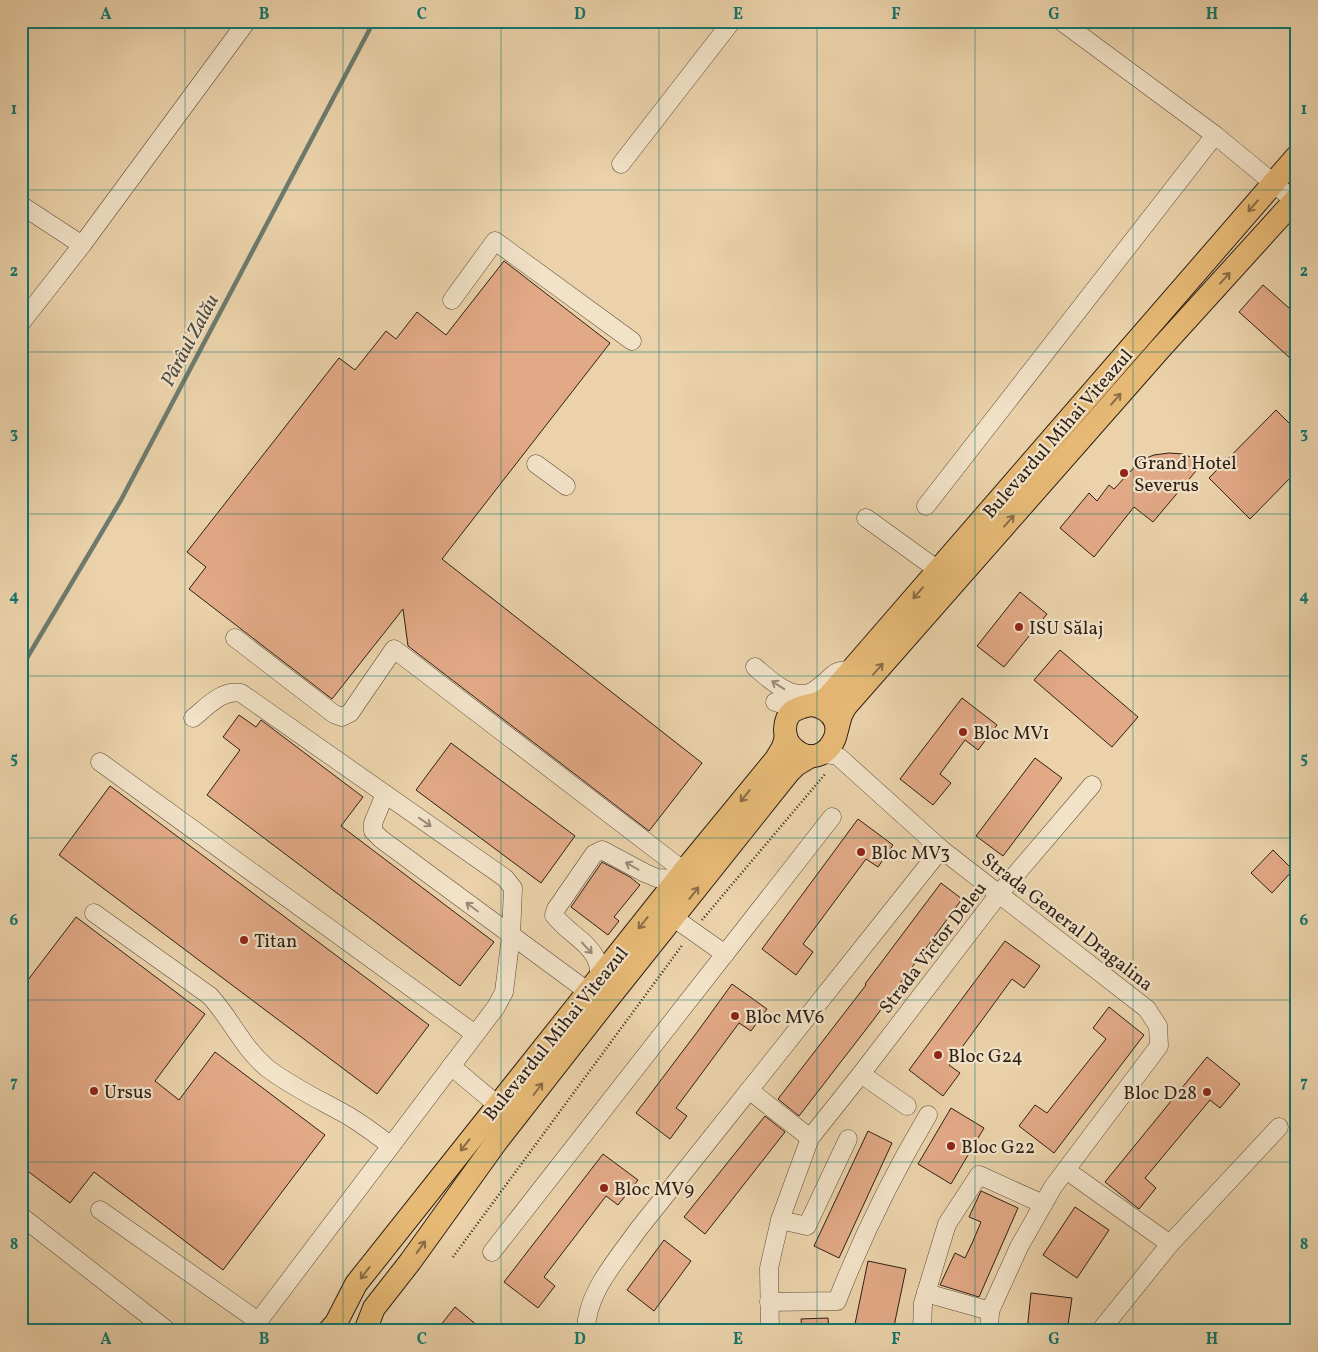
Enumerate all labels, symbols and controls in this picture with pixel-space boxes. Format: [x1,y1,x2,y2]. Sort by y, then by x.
text: A [100,4,112,26]
text: B [259,4,270,26]
text: C [417,4,427,26]
text: D [574,4,586,26]
text: E [733,4,743,26]
text: F [891,4,901,26]
text: G [1048,4,1060,26]
text: H [1206,4,1218,26]
text: 1 [11,99,17,121]
text: 1 [1301,99,1307,121]
one-way arrow [1247,199,1259,212]
text: 2 [10,261,18,283]
text: 2 [1300,261,1308,283]
one-way arrow [1219,272,1230,285]
water label: Pârâul Zalău [155,290,227,392]
street label: Bulevardul Mihai Viteazul [977,344,1140,525]
one-way arrow [1110,393,1122,406]
text: 3 [10,423,18,445]
text: 3 [1300,423,1308,445]
place label: Grand Hotel Severus [1134,451,1237,499]
marker: Grand Hotel Severus [1118,467,1130,479]
one-way arrow [1003,515,1015,528]
text: 4 [9,586,19,608]
text: 4 [1299,586,1309,608]
one-way arrow [912,587,924,600]
place label: ISU Sălaj [1029,616,1103,642]
marker: ISU Sălaj [1013,621,1025,633]
one-way arrow [872,663,884,676]
one-way arrow [772,679,786,689]
place label: Bloc MV1 [973,721,1050,747]
marker: Bloc MV1 [957,726,969,738]
text: 5 [10,748,18,770]
text: 5 [1300,748,1308,770]
one-way arrow [740,789,751,802]
one-way arrow [418,817,432,827]
place label: Bloc MV3 [871,841,950,867]
marker: Bloc MV3 [855,846,867,858]
street label: Strada General Dragalina [975,847,1158,998]
one-way arrow [625,861,640,871]
street label: Strada Victor Deleu [874,877,993,1020]
one-way arrow [688,887,699,900]
one-way arrow [465,902,479,912]
text: 6 [10,910,19,932]
text: 6 [1300,910,1309,932]
one-way arrow [638,916,649,929]
place label: Titan [254,929,297,955]
marker: Titan [238,934,250,946]
street label: Bulevardul Mihai Viteazul [478,941,635,1127]
one-way arrow [581,941,593,954]
place label: Bloc MV6 [745,1005,824,1031]
marker: Bloc MV6 [729,1010,741,1022]
place label: Bloc G24 [948,1044,1023,1070]
marker: Bloc G24 [932,1049,944,1061]
text: 7 [10,1072,18,1094]
text: 7 [1300,1072,1308,1094]
place label: Ursus [104,1080,152,1106]
place label: Bloc D28 [1123,1081,1197,1107]
one-way arrow [533,1083,544,1096]
marker: Ursus [88,1085,100,1097]
marker: Bloc D28 [1201,1086,1213,1098]
place label: Bloc G22 [961,1135,1035,1161]
one-way arrow [460,1139,471,1152]
marker: Bloc G22 [945,1140,957,1152]
place label: Bloc MV9 [614,1177,694,1203]
marker: Bloc MV9 [598,1182,610,1194]
text: 8 [10,1234,18,1256]
text: 8 [1300,1234,1308,1256]
one-way arrow [416,1240,426,1254]
one-way arrow [359,1266,370,1279]
text: A [100,1329,112,1351]
text: B [259,1329,270,1351]
text: C [417,1329,427,1351]
text: D [574,1329,586,1351]
text: E [733,1329,743,1351]
text: F [891,1329,901,1351]
text: G [1048,1329,1060,1351]
text: H [1206,1329,1218,1351]

